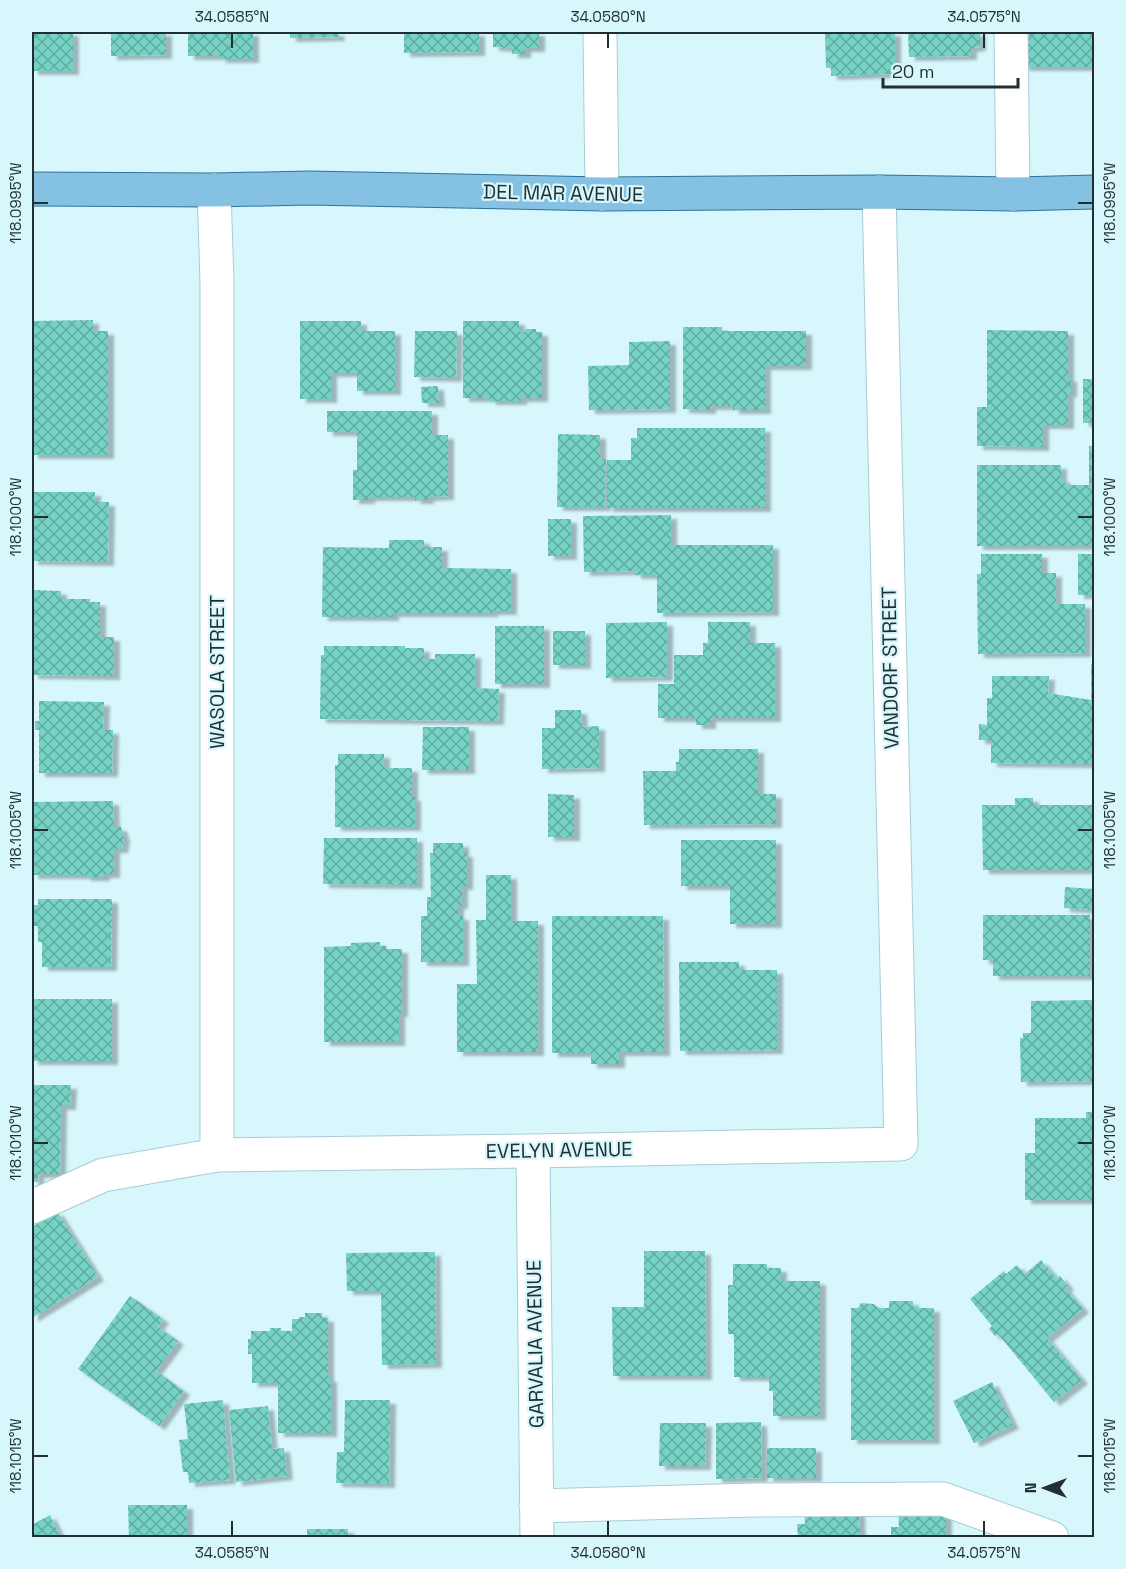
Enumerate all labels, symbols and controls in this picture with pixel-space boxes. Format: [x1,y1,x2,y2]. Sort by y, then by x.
text: 34.0585°N [195,7,269,26]
text: 34.0580°N [570,7,646,26]
text: 34.0575°N [947,7,1021,26]
scale bar [883,51,1018,89]
text: 20 m [892,60,935,83]
text: 118.0995°W [6,162,25,244]
text: 118.0995°W [1100,162,1119,244]
street label: DEL MAR AVENUE [483,179,643,207]
text: 118.1000°W [6,477,25,557]
text: 118.1000°W [1100,477,1119,557]
street label: VANDORF STREET [876,586,904,750]
street label: WASOLA STREET [204,595,230,749]
text: 118.1005°W [6,791,25,869]
text: 118.1005°W [1100,791,1119,869]
text: 118.1010°W [6,1105,25,1181]
text: 118.1010°W [1100,1105,1119,1181]
street label: EVELYN AVENUE [485,1136,633,1164]
street label: GARVALIA AVENUE [521,1260,549,1428]
text: 118.1015°W [6,1418,25,1494]
text: 118.1015°W [1100,1418,1119,1494]
north arrow [1015,1458,1075,1518]
text: N [1020,1483,1041,1493]
text: 34.0585°N [195,1543,269,1562]
text: 34.0580°N [570,1543,646,1562]
text: 34.0575°N [947,1543,1021,1562]

